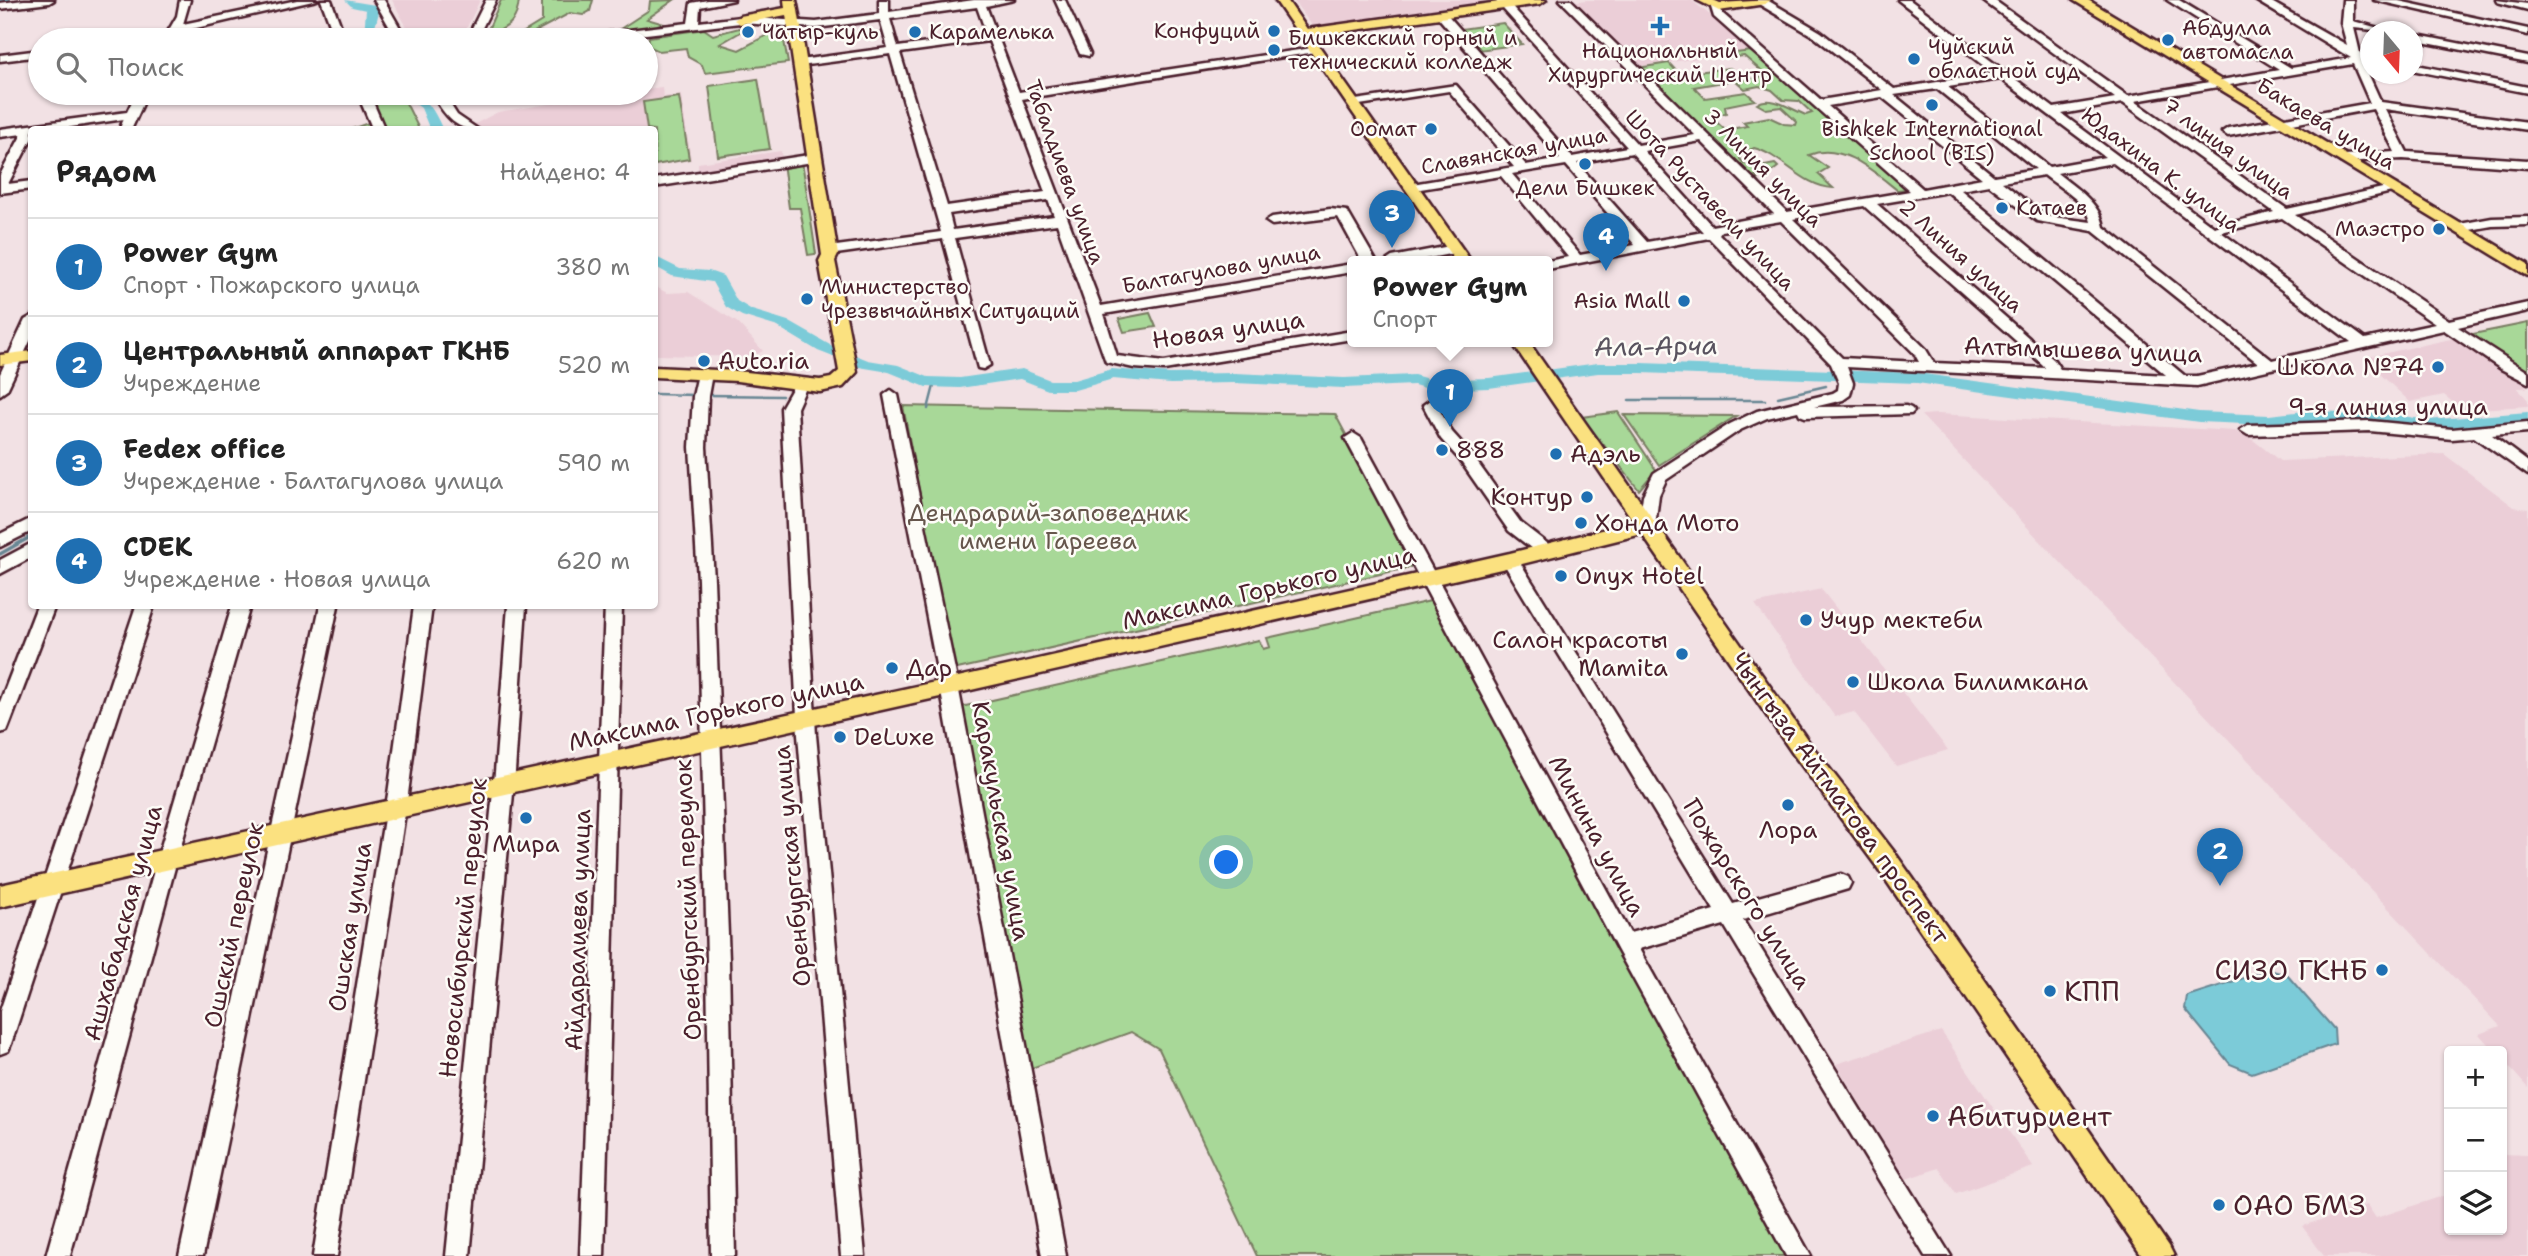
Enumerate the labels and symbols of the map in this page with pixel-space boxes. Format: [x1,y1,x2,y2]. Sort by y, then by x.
place label: Абдулла автомасла [2182,14,2294,66]
marker: Национальный Хирургический Центр [1650,16,1670,36]
place label: Конфуций [1154,17,1260,45]
place label: Чатыр-куль [762,18,879,46]
place label: Карамелька [929,18,1054,46]
north arrow [2360,21,2423,84]
marker: Конфуций [1266,23,1282,39]
marker: Чатыр-куль [740,24,756,40]
marker: Карамелька [907,24,923,40]
place label: Бишкекский горный и технический колледж [1288,24,1518,76]
marker: Абдулла автомасла [2160,32,2176,48]
place label: Чуйский областной суд [1928,33,2080,85]
place label: Национальный Хирургический Центр [1548,37,1772,89]
marker: Бишкекский горный и технический колледж [1266,42,1282,58]
marker: Чуйский областной суд [1906,51,1922,67]
street label: Бакаева улица [2252,72,2400,176]
street label: Табалдиева улица [1019,76,1111,268]
street label: 7 линия улица [2157,92,2299,206]
marker: Bishkek International School (BIS) [1924,97,1940,113]
street label: Юдахина К. улица [2076,101,2246,239]
street label: 3 Линия улица [1697,102,1829,234]
street label: Шота Руставели улица [1619,104,1801,296]
place label: Оомат [1350,115,1417,143]
place label: Bishkek International School (BIS) [1822,115,2043,167]
street label: Славянская улица [1419,121,1609,181]
marker: Оомат [1423,121,1439,137]
marker: Дели Бишкек [1577,156,1593,172]
place label: Дели Бишкек [1515,174,1655,202]
pin: 3 [1369,190,1415,248]
street label: 2 Линия улица [1893,193,2029,319]
place label: Катаев [2016,194,2087,222]
marker: Катаев [1994,200,2010,216]
pin: 4 [1583,213,1629,271]
place label: Маэстро [2335,215,2425,243]
marker: Маэстро [2431,221,2447,237]
street label: Балтагулова улица [1120,238,1322,300]
place label: Министерство Чрезвычайных Ситуаций [821,273,1080,325]
place label: Asia Mall [1573,287,1671,315]
marker: Министерство Чрезвычайных Ситуаций [799,291,815,307]
marker: Asia Mall [1676,293,1692,309]
street label: Новая улица [1150,303,1306,357]
water label: Ала-Арча [1594,327,1718,364]
street label: Алтымышева улица [1963,330,2203,370]
place label: Auto.ria [718,345,809,377]
place label: Школа №74 [2277,351,2424,383]
marker: Auto.ria [696,353,712,369]
marker: Школа №74 [2430,359,2446,375]
pin: 1 [1427,369,1473,427]
street label: 9-я линия улица [2288,391,2488,423]
place label: 888 [1456,434,1505,466]
place label: Адэль [1570,438,1641,470]
marker: 888 [1434,442,1450,458]
marker: Адэль [1548,446,1564,462]
place label: Контур [1491,481,1573,513]
marker: Контур [1579,489,1595,505]
park label: Дендрарий-заповедник имени Гареева [908,497,1189,557]
place label: Хонда Мото [1595,507,1740,539]
marker: Хонда Мото [1573,515,1589,531]
street label: Максима Горького улица [1119,539,1419,637]
place label: Onyx Hotel [1575,560,1704,592]
marker: Onyx Hotel [1553,568,1569,584]
place label: Учур мектеби [1820,604,1983,636]
marker: Учур мектеби [1798,612,1814,628]
place label: Салон красоты Mamita [1492,624,1668,684]
marker: Салон красоты Mamita [1674,646,1690,662]
street label: Чынгыза Айтматова проспект [1723,646,1957,951]
place label: Дар [906,652,952,684]
marker: Дар [884,660,900,676]
street label: Максима Горького улица [566,665,867,759]
place label: Школа Билимкана [1867,666,2088,698]
marker: Школа Билимкана [1845,674,1861,690]
street label: Каракульская улица [964,699,1038,943]
place label: DeLuxe [854,721,935,753]
marker: DeLuxe [832,729,848,745]
street label: Оренбургская улица [765,744,819,988]
street label: Минина улица [1541,750,1653,922]
street label: Оренбургский переулок [667,759,709,1041]
street label: Новосибирский переулок [431,776,495,1080]
street label: Пожарского улица [1675,793,1819,995]
marker: Лора [1780,797,1796,813]
street label: Ашхабадская улица [76,801,170,1045]
street label: Айдаралиева улица [558,808,598,1052]
marker: Мира [518,810,534,826]
place label: Лора [1759,814,1817,846]
street label: Ошский переулок [197,819,272,1031]
place label: Мира [492,828,560,860]
pin: 2 [2197,828,2243,886]
street label: Ошская улица [321,840,379,1014]
your location [1209,845,1243,879]
place label: СИЗО ГКНБ [2214,951,2368,989]
marker: СИЗО ГКНБ [2374,962,2390,978]
place label: КПП [2064,972,2120,1010]
marker: КПП [2042,983,2058,999]
place label: Абитуриент [1947,1097,2113,1135]
marker: Абитуриент [1925,1108,1941,1124]
place label: ОАО БМЗ [2233,1186,2366,1224]
marker: ОАО БМЗ [2211,1197,2227,1213]

